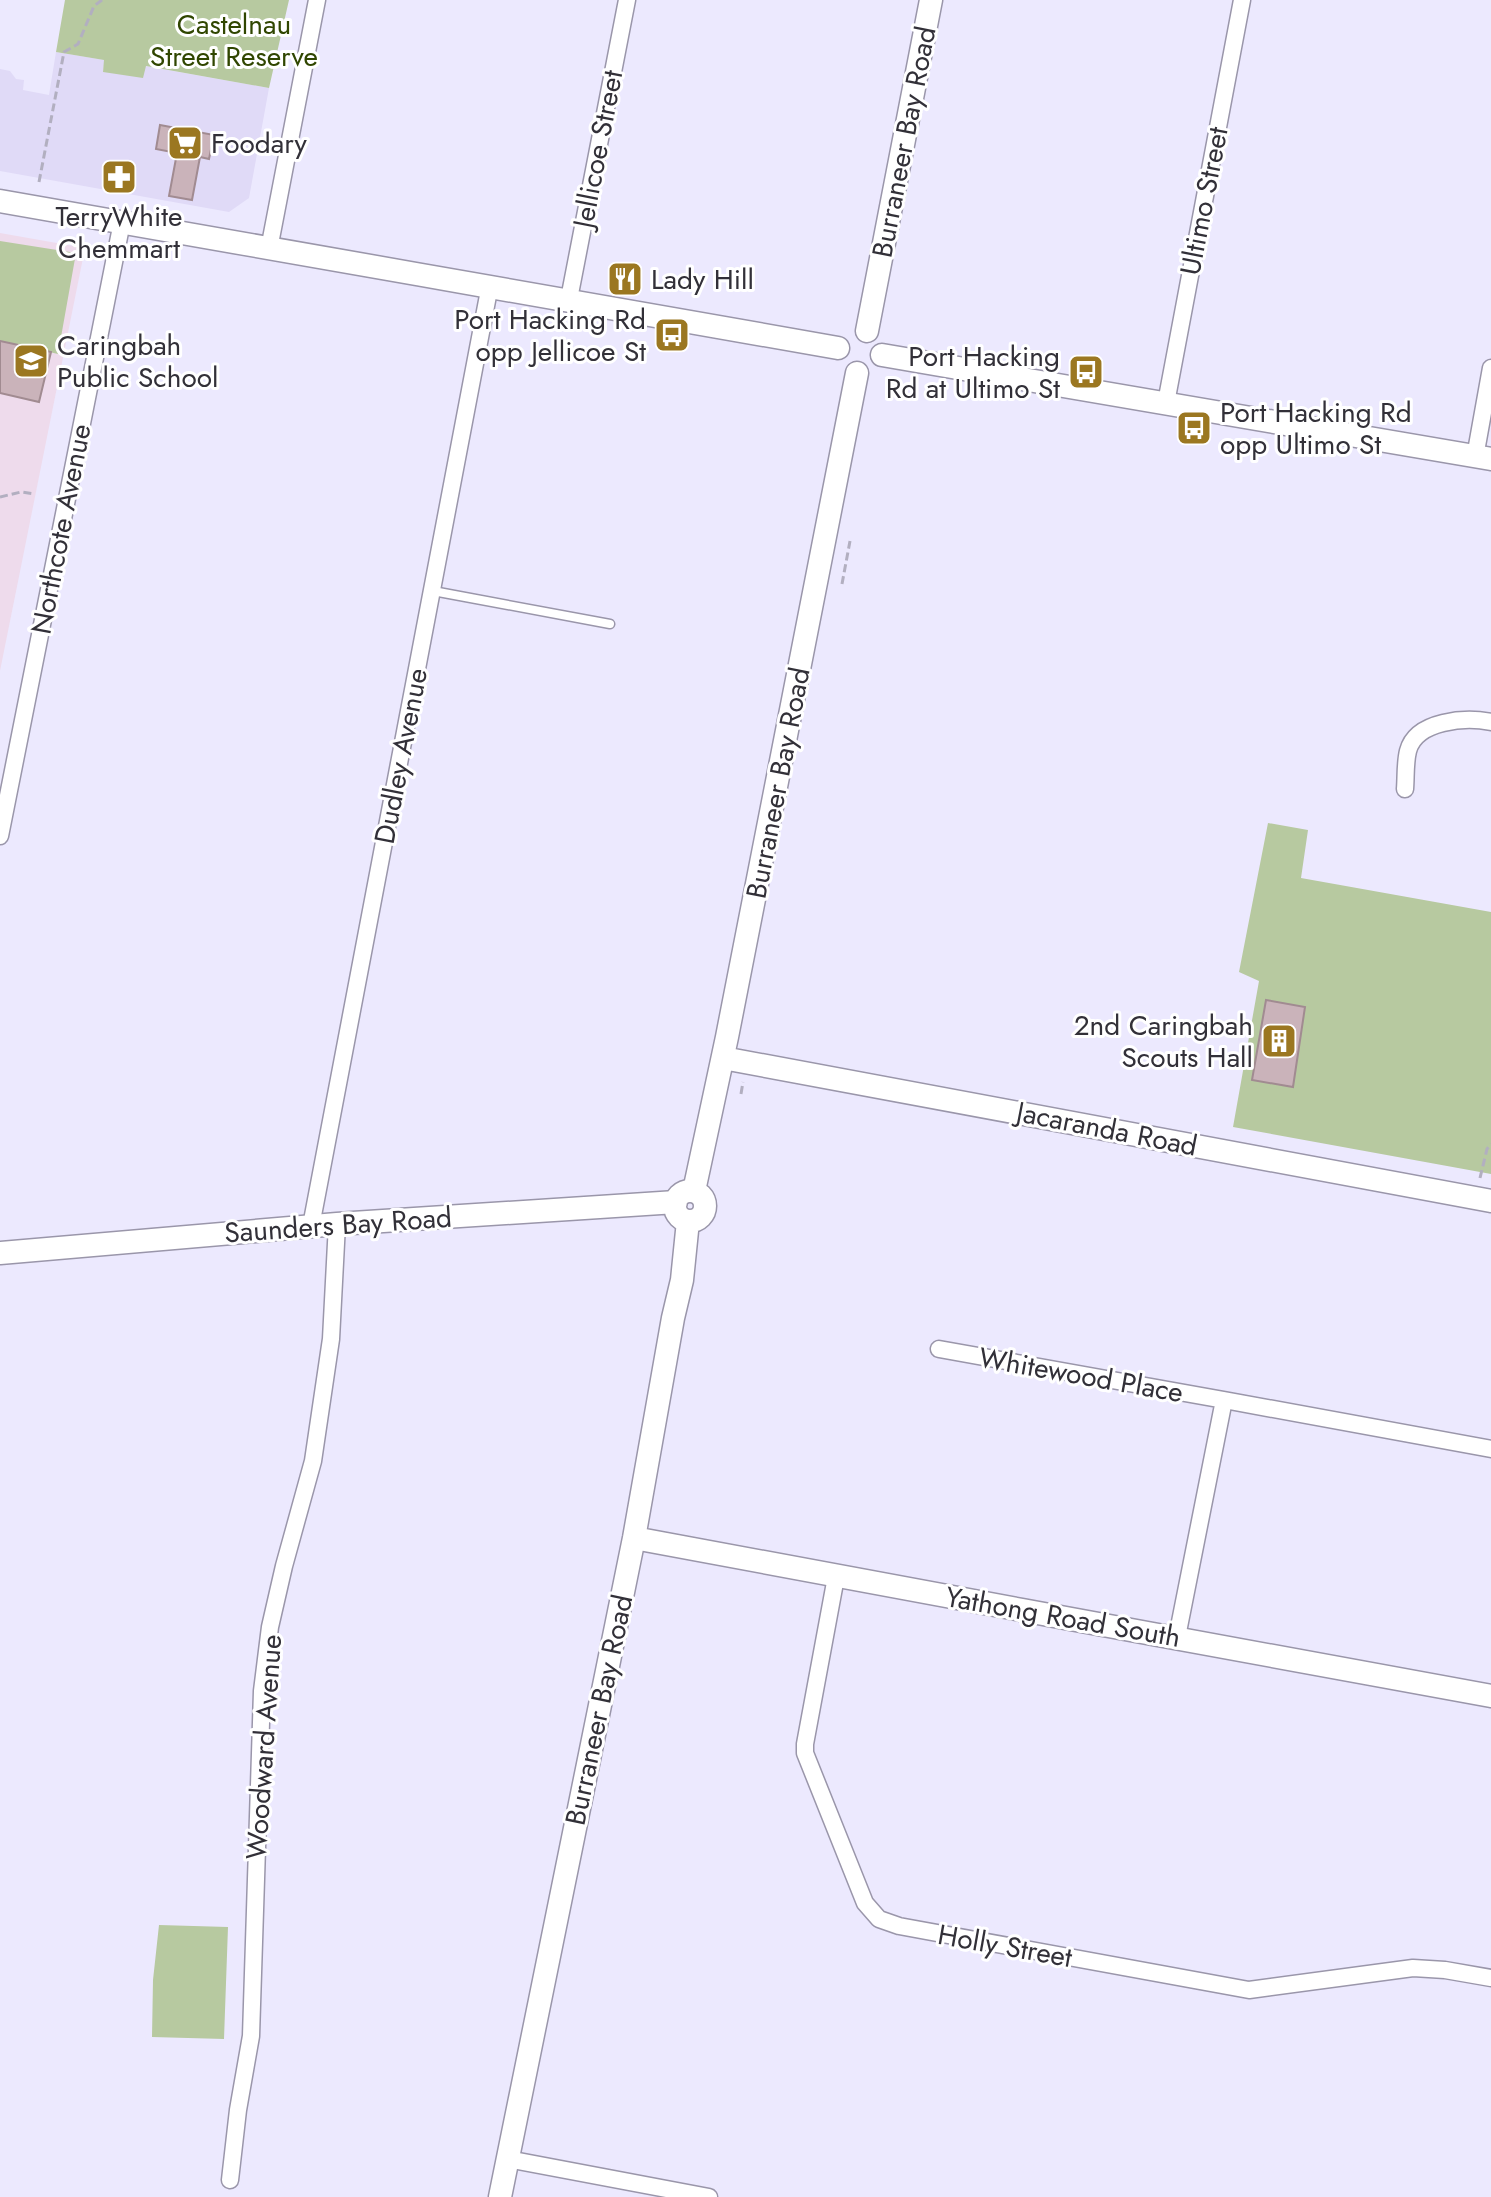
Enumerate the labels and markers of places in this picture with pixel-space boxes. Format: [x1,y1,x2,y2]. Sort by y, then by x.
place label: Foodary [211,123,308,164]
supermarket icon: Foodary [166,124,204,162]
pharmacy icon: TerryWhite Chemmart [100,158,138,196]
place label: TerryWhite Chemmart [55,196,183,269]
place label: Lady Hill [651,259,754,300]
restaurant icon: Lady Hill [606,260,644,298]
place label: Port Hacking Rd opp Jellicoe St [454,299,646,372]
bus stop icon: Port Hacking Rd opp Jellicoe St [653,316,691,354]
place label: Caringbah Public School [57,325,218,398]
place label: Port Hacking Rd at Ultimo St [886,336,1060,409]
school or university icon: Caringbah Public School [12,342,50,380]
bus stop icon: Port Hacking Rd at Ultimo St [1067,353,1105,391]
place label: Port Hacking Rd opp Ultimo St [1220,392,1412,465]
bus stop icon: Port Hacking Rd opp Ultimo St [1175,409,1213,447]
place label: 2nd Caringbah Scouts Hall [1074,1005,1253,1078]
building icon: 2nd Caringbah Scouts Hall [1260,1022,1298,1060]

